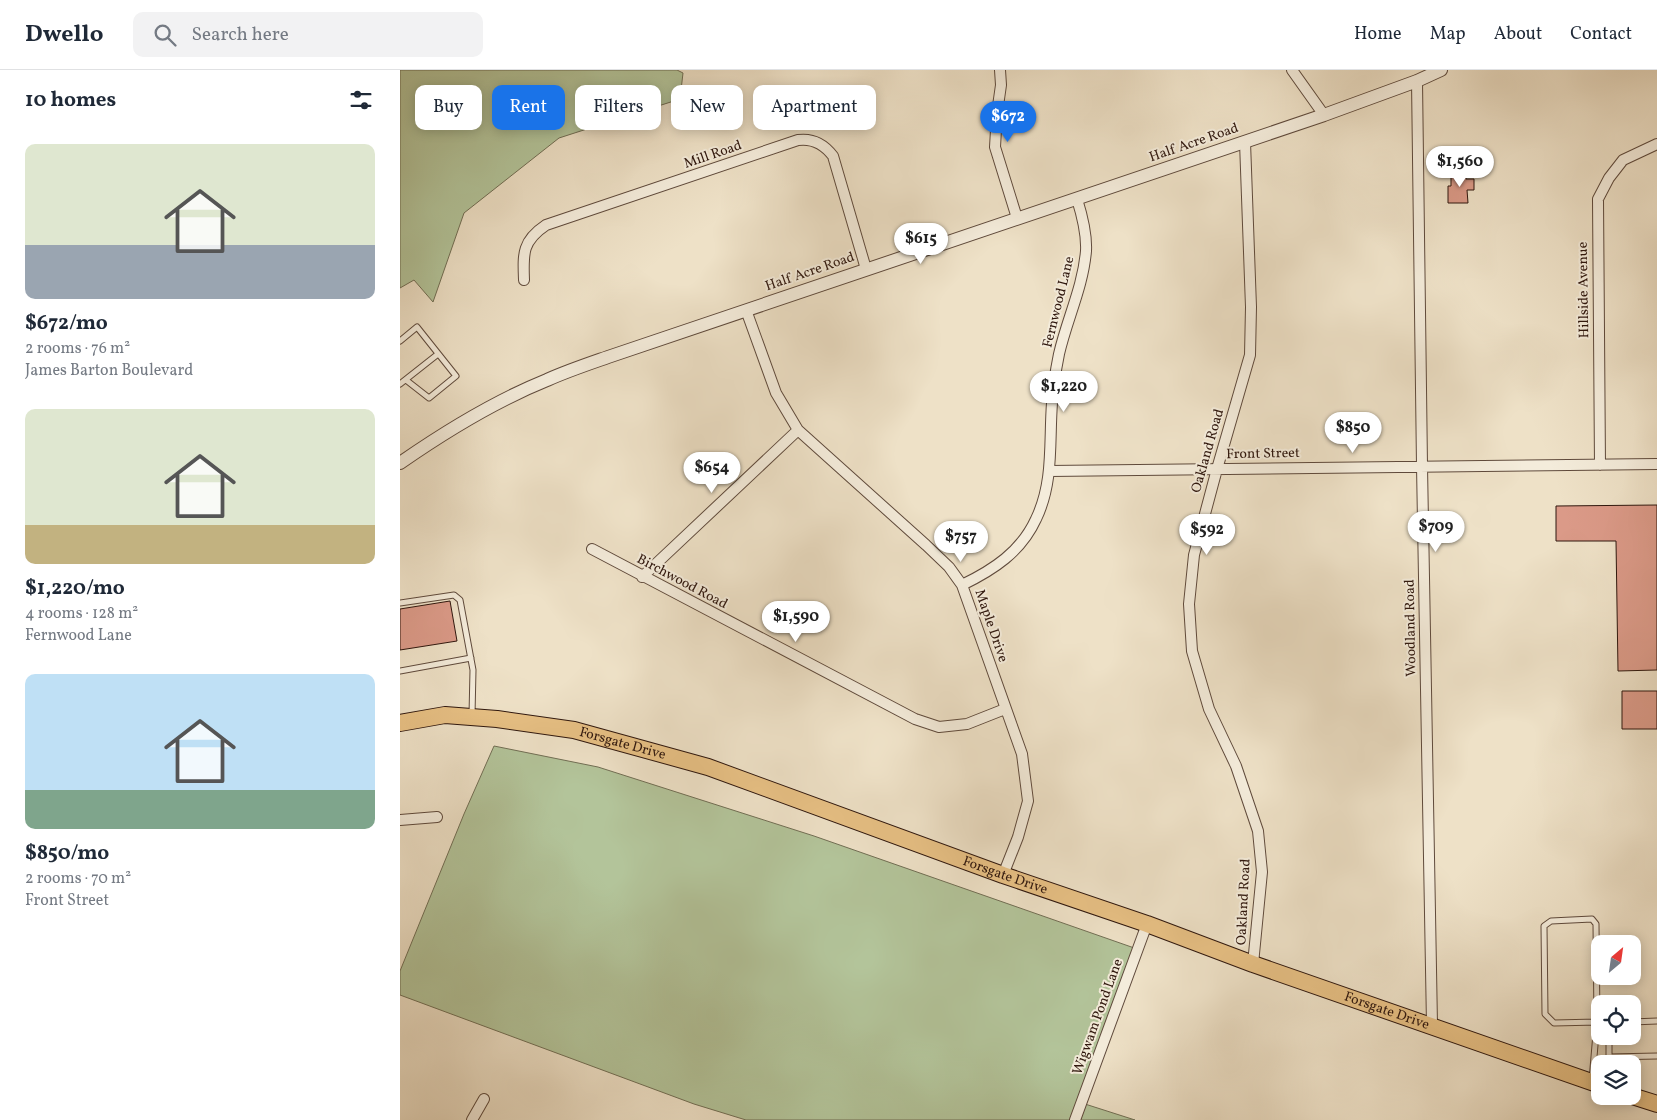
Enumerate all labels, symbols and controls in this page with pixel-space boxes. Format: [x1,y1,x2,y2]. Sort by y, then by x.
search box [133,12,483,57]
text: Dwello [25,18,103,52]
icon: search [151,21,179,49]
text: Search here [191,22,289,48]
text: Home [1354,22,1402,47]
text: Map [1430,22,1466,47]
text: About [1494,22,1542,47]
text: Contact [1570,22,1632,47]
chip: Buy [415,85,482,130]
chip: Rent [492,85,565,130]
chip: Filters [575,85,661,130]
chip: New [671,85,743,130]
chip: Apartment [753,85,876,130]
text: 10 homes [25,86,116,115]
icon: filters [347,86,375,114]
pin: $672 [978,100,1038,143]
text: $672 [991,106,1025,128]
street label: Half Acre Road [1147,119,1241,167]
street label: Mill Road [682,136,745,174]
pin: $1,560 [1419,146,1501,188]
text: $1,560 [1437,151,1483,173]
icon: home [155,176,245,266]
pin: $615 [891,222,951,265]
text: $615 [905,228,937,250]
street label: Hillside Avenue [1574,241,1594,338]
street label: Half Acre Road [763,248,857,296]
street label: Fernwood Lane [1038,254,1080,350]
text: $672/mo [25,309,108,338]
text: 2 rooms · 76 m² [25,338,130,360]
text: James Barton Boulevard [25,360,193,382]
pin: $1,220 [1023,370,1105,413]
text: $1,220 [1041,376,1087,398]
street label: Oakland Road [1187,407,1229,495]
pin: $850 [1323,412,1383,454]
text: $850 [1336,417,1370,439]
icon: home [155,441,245,531]
street label: Front Street [1226,444,1300,464]
pin: $654 [682,452,742,494]
text: $654 [694,457,730,479]
pin: $709 [1406,510,1466,553]
pin: $592 [1177,514,1237,556]
text: $709 [1419,516,1453,538]
text: $592 [1190,519,1224,541]
pin: $757 [931,520,991,563]
text: $757 [945,526,977,548]
street label: Birchwood Road [633,550,731,614]
text: $1,220/mo [25,574,125,603]
street label: Woodland Road [1401,579,1421,677]
street label: Maple Drive [970,587,1012,665]
pin: $1,590 [755,600,837,643]
text: 4 rooms · 128 m² [25,603,138,625]
text: $1,590 [773,606,819,628]
text: Fernwood Lane [25,625,132,647]
icon: home [155,706,245,796]
street label: Forsgate Drive [577,722,668,764]
text: $850/mo [25,839,109,868]
street label: Forsgate Drive [960,852,1051,899]
street label: Oakland Road [1232,858,1256,946]
text: 2 rooms · 70 m² [25,868,131,890]
text: Front Street [25,890,109,912]
north arrow [1591,935,1641,985]
map controls [1591,935,1641,1105]
street label: Wigwam Pond Lane [1068,956,1128,1078]
street label: Forsgate Drive [1342,987,1432,1034]
button: locate [1591,995,1641,1045]
button: layers [1591,1055,1641,1105]

